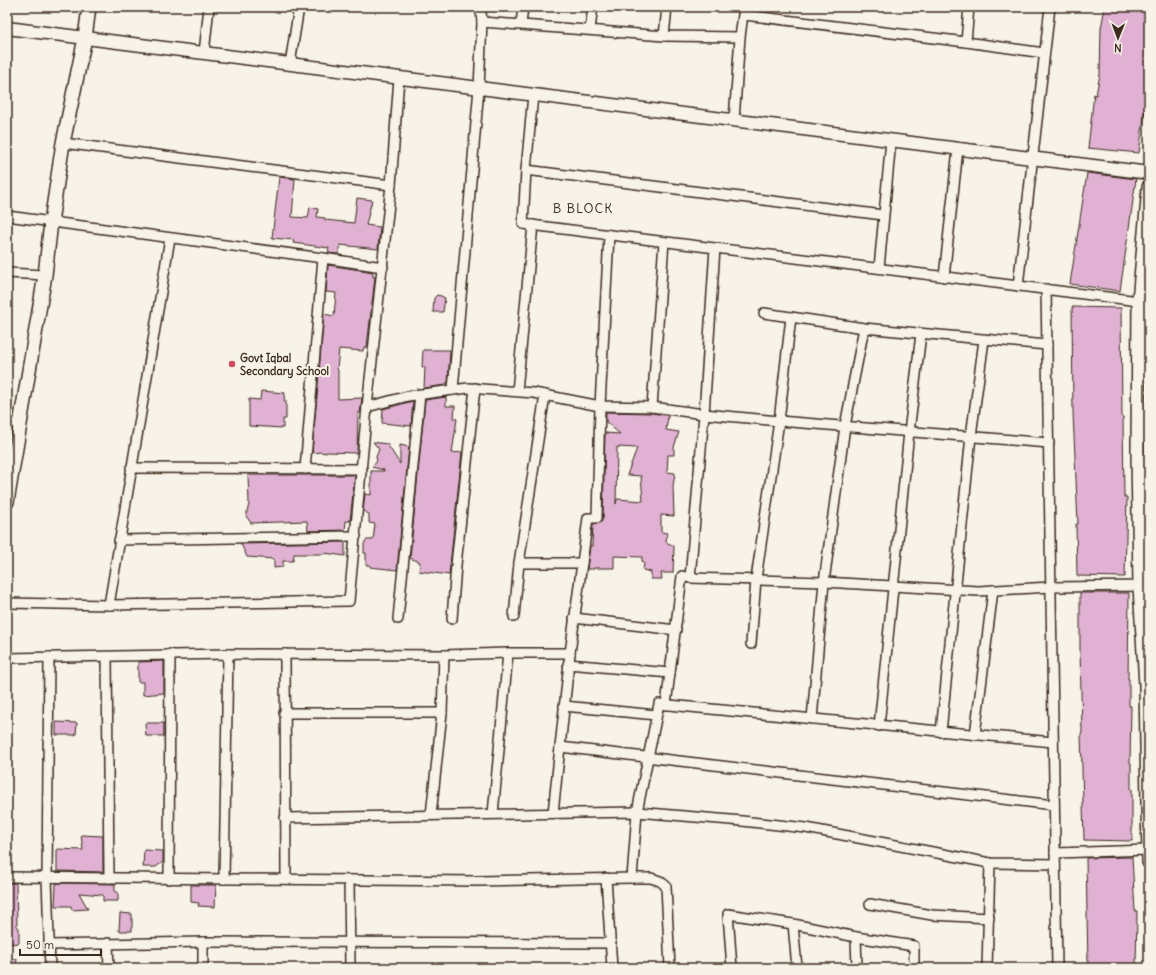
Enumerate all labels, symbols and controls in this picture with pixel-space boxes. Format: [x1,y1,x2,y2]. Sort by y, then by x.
north arrow [1098,18,1138,58]
text: N [1114,41,1122,55]
district label: B BLOCK [553,200,613,217]
place label: Govt Iqbal Secondary School [240,351,329,379]
marker: Govt Iqbal Secondary School [227,359,237,369]
scale bar [20,931,101,957]
text: 50 m [26,937,55,952]

